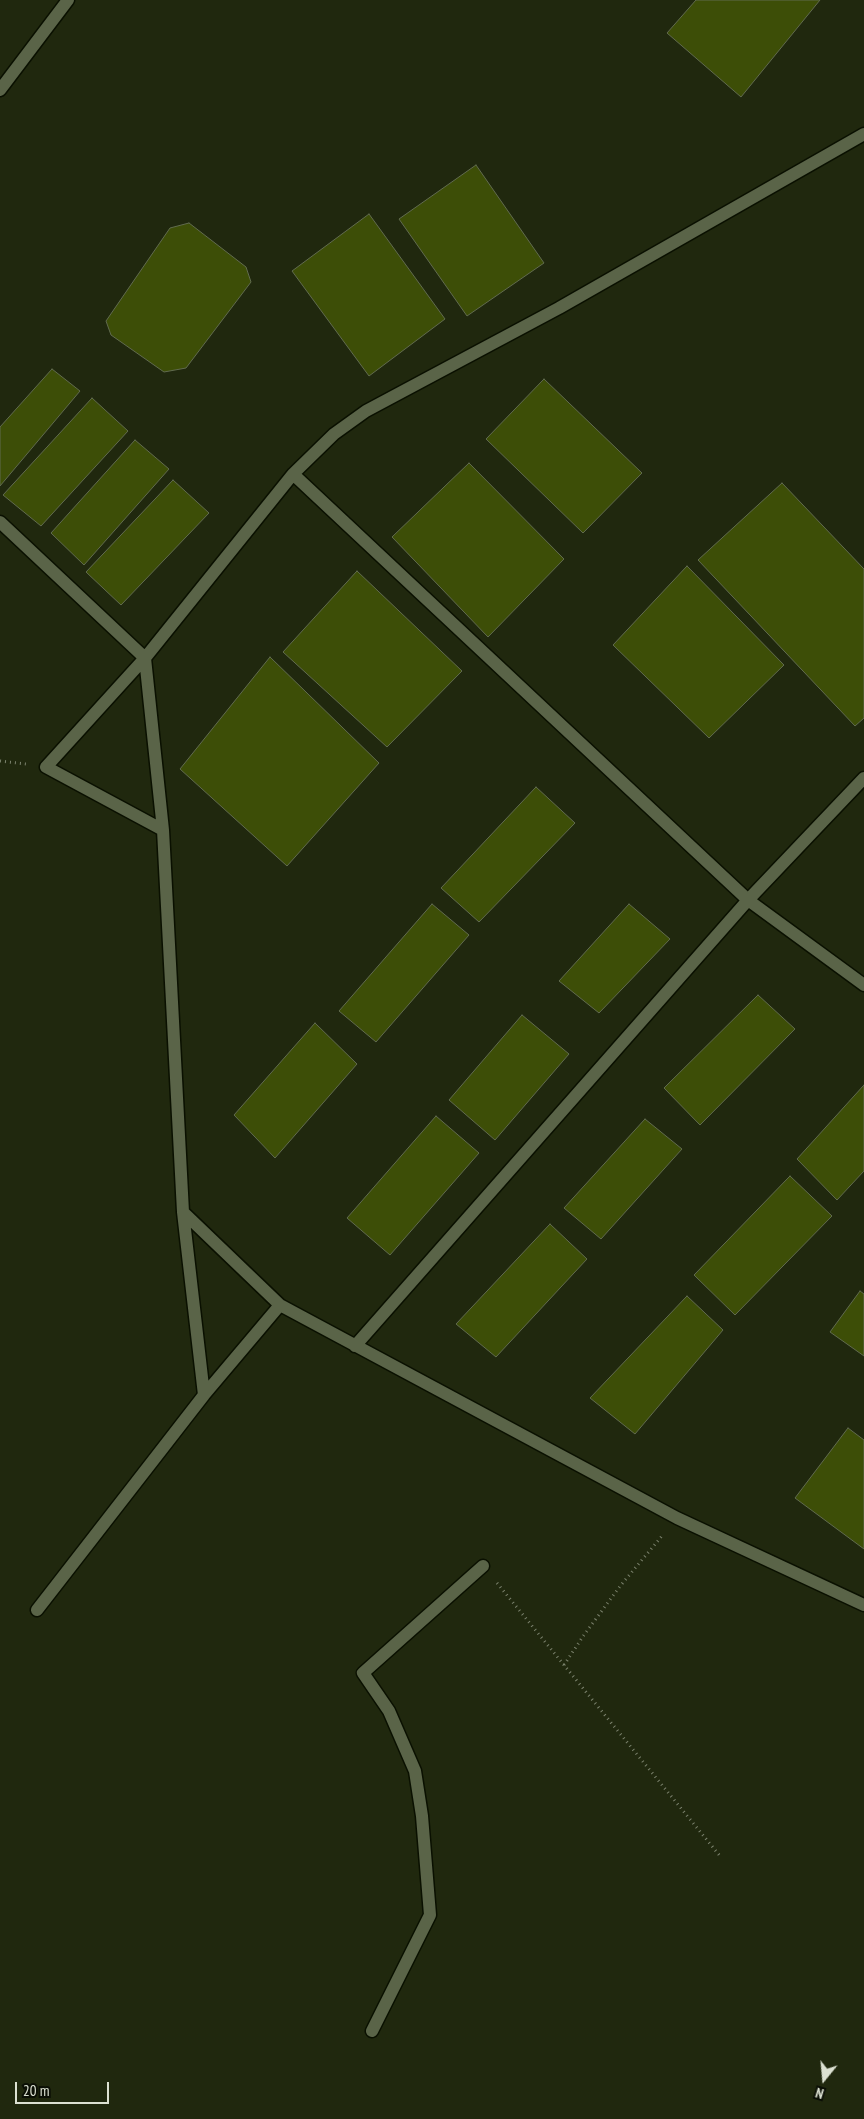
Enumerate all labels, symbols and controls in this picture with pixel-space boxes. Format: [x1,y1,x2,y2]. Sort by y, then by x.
north arrow [799,2054,849,2104]
scale bar [18,2072,111,2104]
text: 20 m [23,2081,49,2100]
text: N [813,2084,826,2103]

